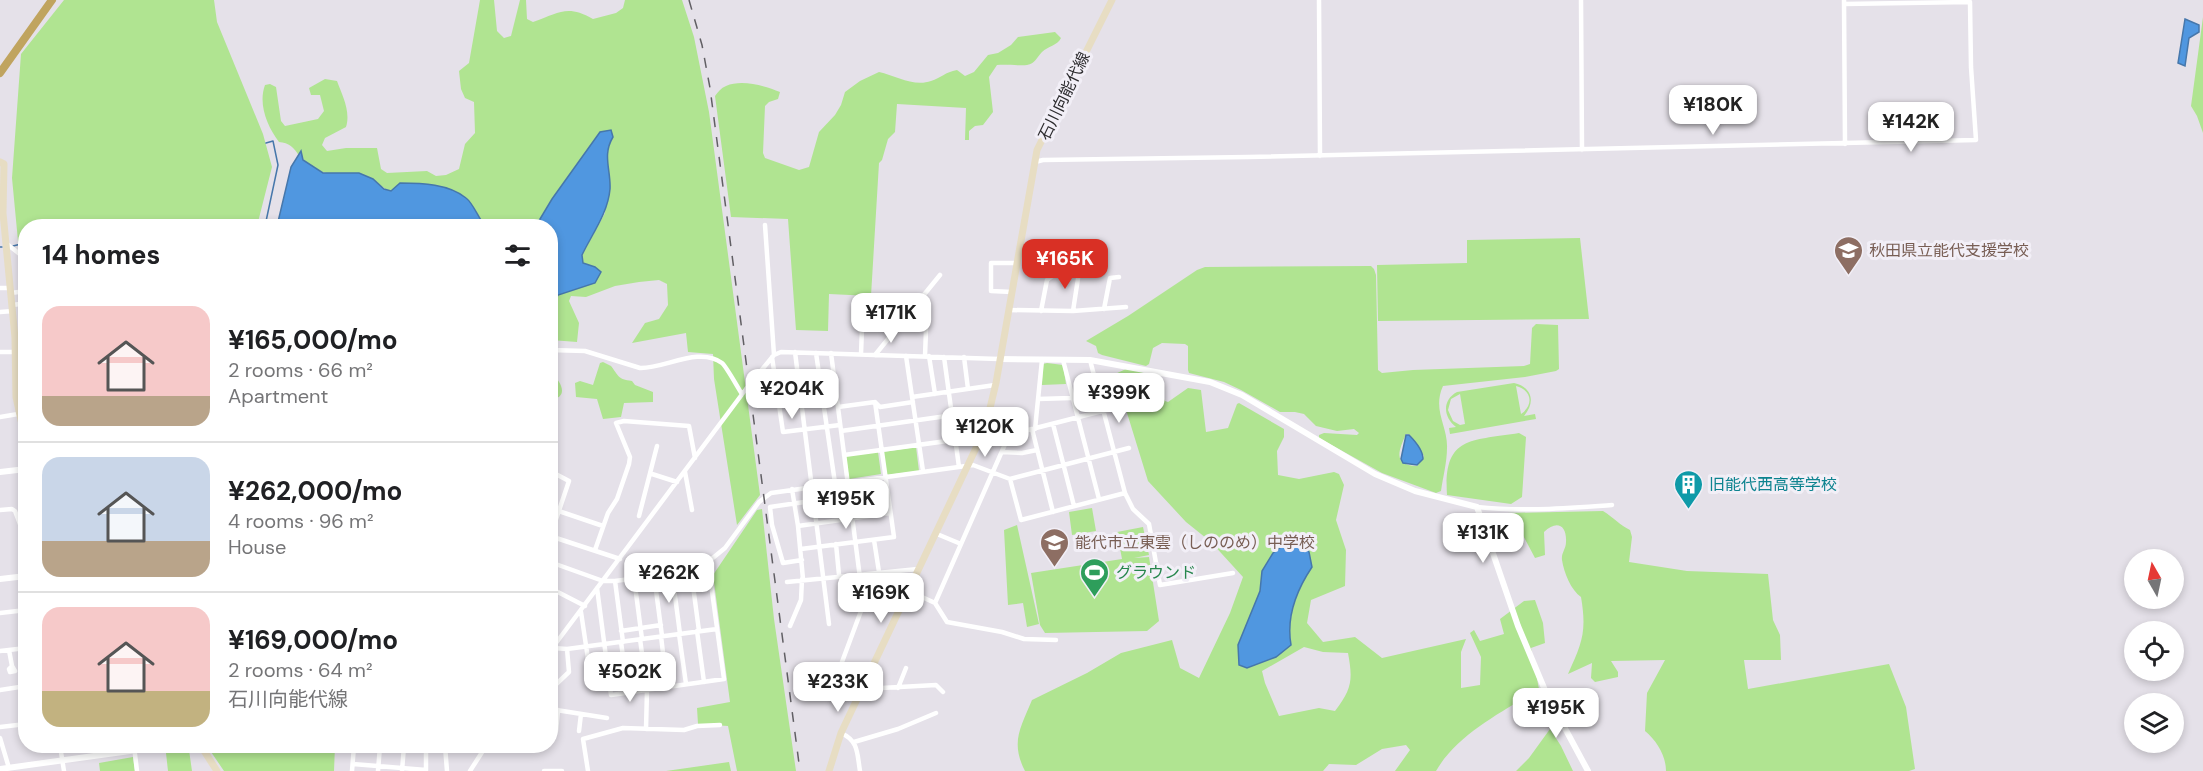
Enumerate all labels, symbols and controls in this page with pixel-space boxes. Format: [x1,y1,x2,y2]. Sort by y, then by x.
street label: 石川向能代線 [1034,48,1094,144]
pin: ¥180K [1671,85,1755,136]
text: ¥180K [1683,91,1743,117]
pin: ¥142K [1869,102,1953,153]
text: ¥142K [1882,108,1940,134]
school or university icon: 秋田県立能代支援学校 [1832,234,1864,276]
text: 14 homes [42,238,160,272]
icon: filters [501,239,534,272]
pin: ¥165K [1023,239,1107,290]
place label: 秋田県立能代支援学校 [1869,240,2029,261]
text: ¥165K [1036,245,1094,271]
pin: ¥171K [849,293,933,344]
text: ¥171K [865,299,917,325]
text: ¥165,000/mo [228,323,398,357]
icon: home [90,330,162,402]
text: 2 rooms · 66 m² [228,357,373,383]
pin: ¥204K [750,369,834,420]
pin: ¥399K [1077,373,1161,424]
text: ¥204K [760,375,824,401]
text: ¥399K [1087,379,1151,405]
text: Apartment [228,383,328,409]
pin: ¥120K [943,407,1027,458]
text: ¥120K [956,413,1014,439]
building icon: 旧能代西高等学校 [1672,468,1704,510]
text: ¥262,000/mo [228,474,402,508]
place label: 旧能代西高等学校 [1709,474,1837,495]
pin: ¥195K [804,479,888,530]
icon: home [90,481,162,553]
text: ¥195K [817,485,875,511]
text: 4 rooms · 96 m² [228,508,374,534]
pin: ¥131K [1441,513,1525,564]
text: ¥131K [1457,519,1509,545]
school or university icon: 能代市立東雲（しののめ）中学校 [1038,526,1070,568]
place label: 能代市立東雲（しののめ）中学校 [1075,532,1315,553]
text: House [228,534,286,560]
north arrow [2124,549,2184,609]
map controls [2124,549,2184,753]
pin: ¥262K [627,553,711,604]
sports icon: グラウンド [1079,556,1111,598]
text: ¥262K [638,559,700,585]
place label: グラウンド [1116,562,1196,583]
pin: ¥169K [839,573,923,624]
text: ¥169K [852,579,910,605]
button: locate [2124,621,2184,681]
text: ¥169,000/mo [228,623,398,657]
icon: home [90,631,162,703]
pin: ¥502K [588,652,672,703]
text: 2 rooms · 64 m² [228,657,372,683]
text: ¥502K [598,658,662,684]
pin: ¥233K [796,662,880,713]
text: ¥233K [807,668,869,694]
text: 石川向能代線 [228,686,348,712]
pin: ¥195K [1514,688,1598,739]
button: layers [2124,693,2184,753]
text: ¥195K [1527,694,1585,720]

